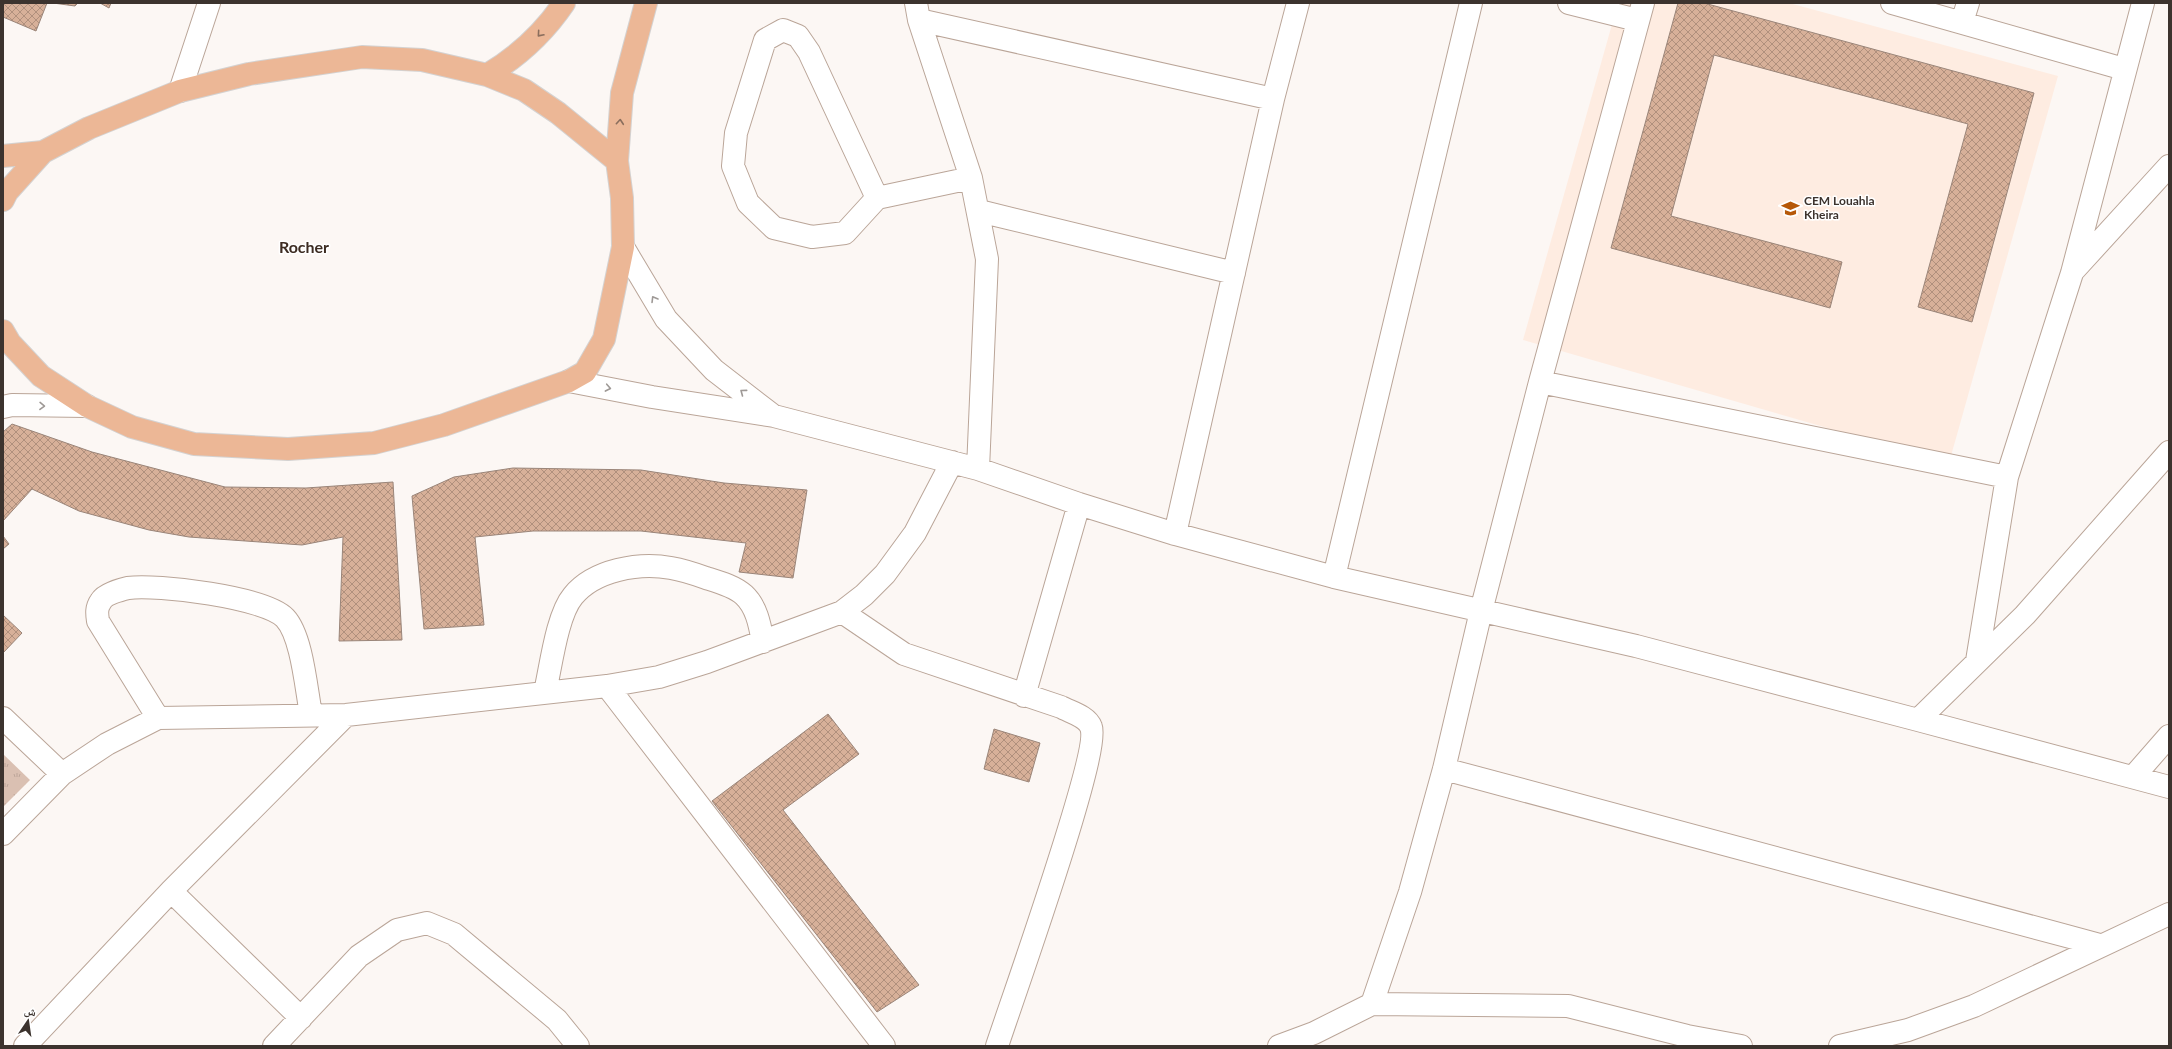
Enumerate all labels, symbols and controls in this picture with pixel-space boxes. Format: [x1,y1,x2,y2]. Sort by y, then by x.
one-way arrow [538,29,545,37]
one-way arrow [615,119,624,125]
place label: CEM Louahla Kheira [1804,193,1875,222]
school or university icon: CEM Louahla Kheira [1781,198,1801,218]
district label: Rocher [279,237,329,256]
one-way arrow [651,296,659,303]
one-way arrow [605,384,611,392]
one-way arrow [740,389,747,397]
one-way arrow [39,402,45,410]
north arrow [8,1001,48,1041]
text: ش [23,1003,38,1020]

